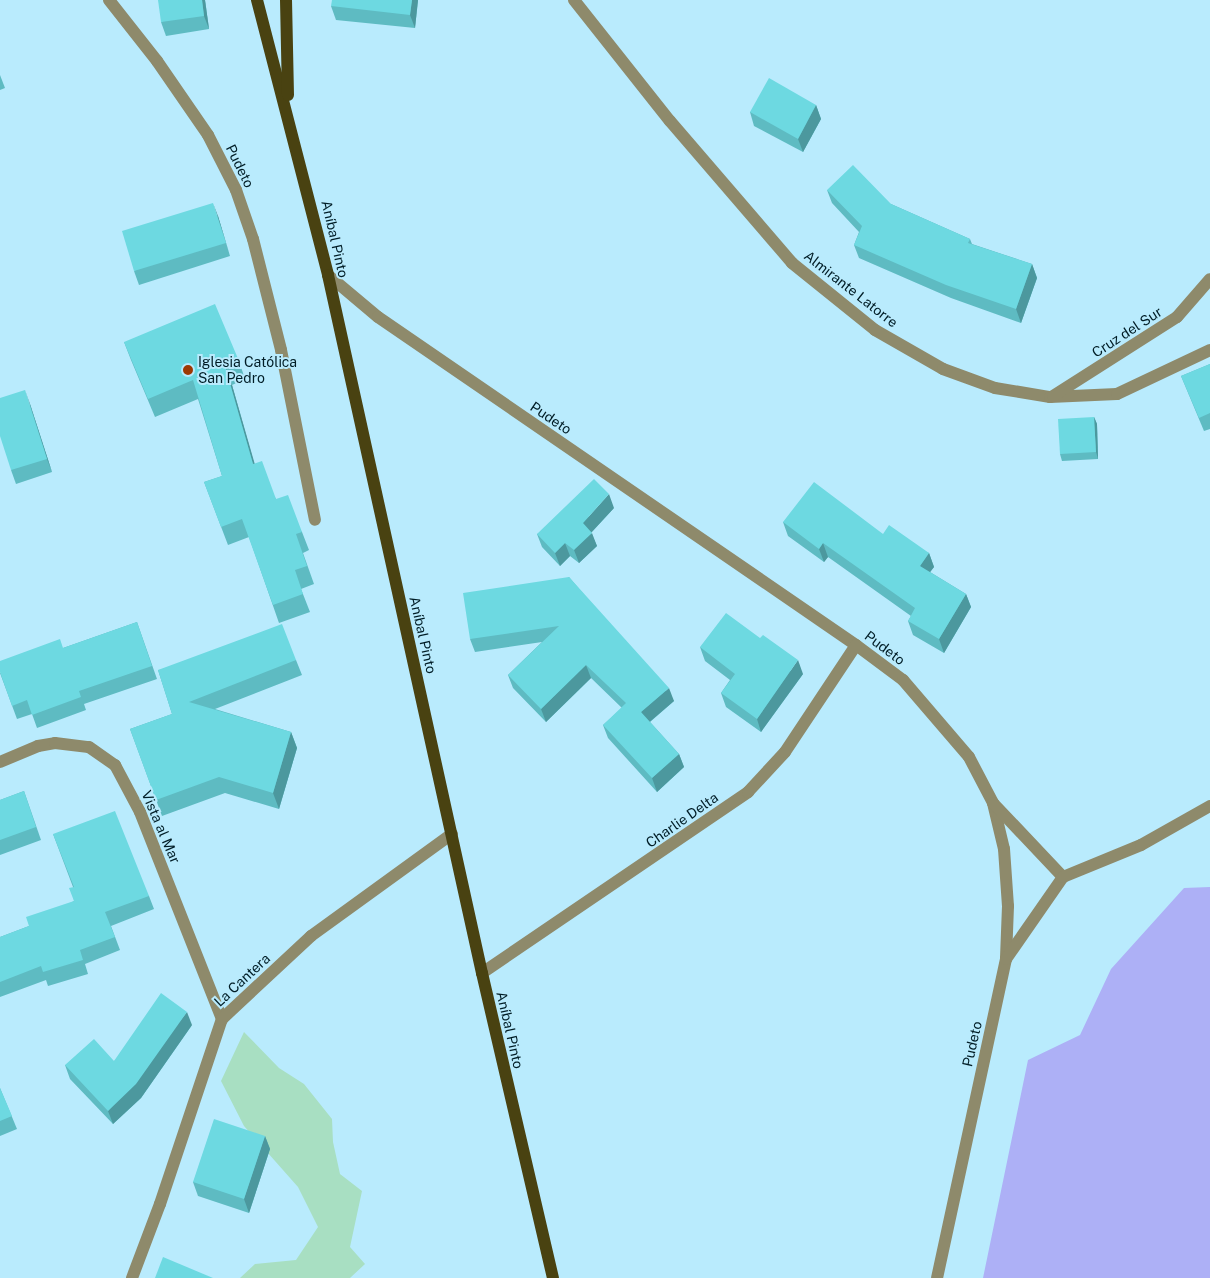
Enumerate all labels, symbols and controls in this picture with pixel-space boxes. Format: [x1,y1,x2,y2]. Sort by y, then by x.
street label: Pudeto [222,142,258,190]
street label: Aníbal Pinto [318,199,352,279]
street label: Almirante Latorre [801,247,901,331]
street label: Cruz del Sur [1089,303,1165,361]
place label: Iglesia Católica San Pedro [198,354,297,387]
marker: Iglesia Católica San Pedro [182,364,194,376]
street label: Pudeto [527,398,575,438]
street label: Aníbal Pinto [406,595,440,675]
street label: Pudeto [862,627,908,669]
street label: Vista al Mar [138,788,184,866]
street label: Charlie Delta [643,789,721,851]
street label: La Cantera [211,950,273,1010]
street label: Aníbal Pinto [493,990,527,1070]
street label: Pudeto [959,1020,985,1068]

